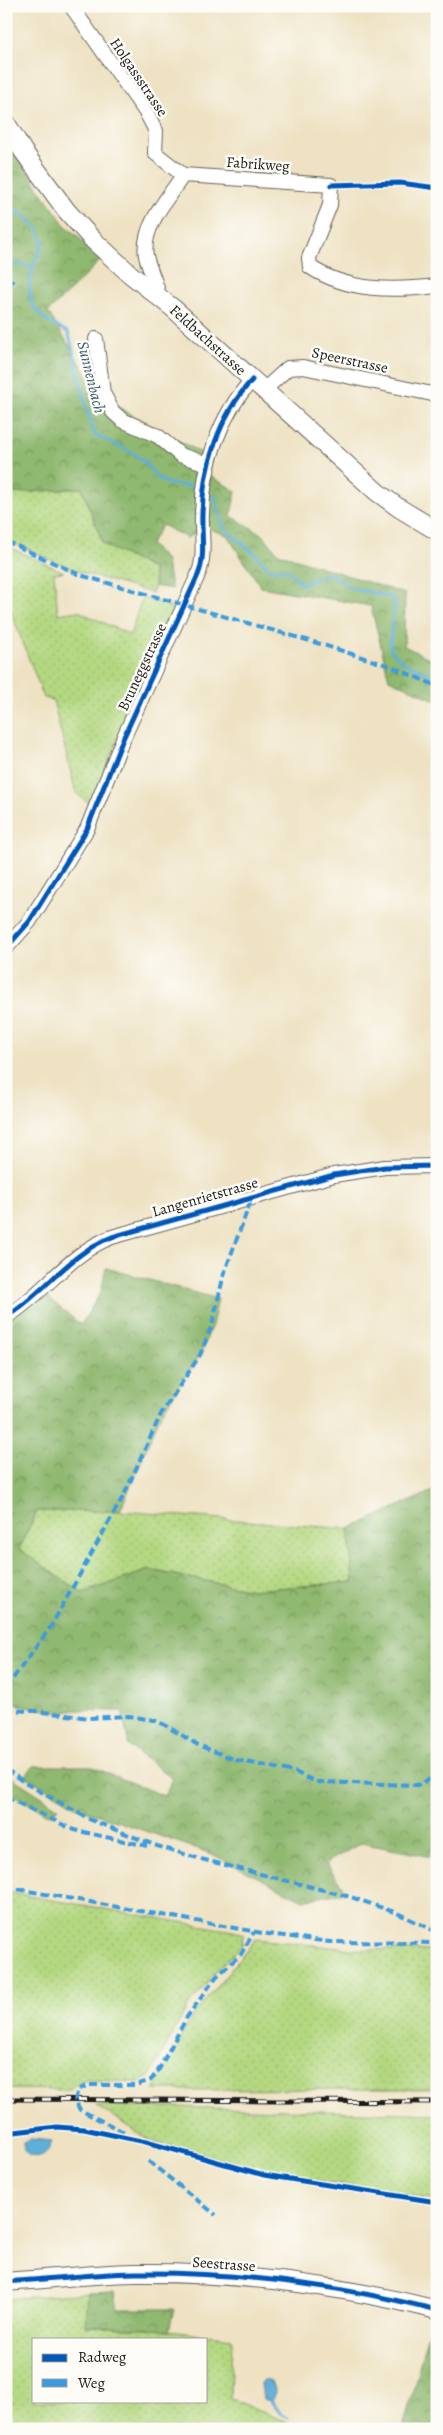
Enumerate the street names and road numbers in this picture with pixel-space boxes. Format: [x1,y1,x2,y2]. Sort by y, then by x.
street label: Holgassstrasse [105,34,173,120]
street label: Fabrikweg [226,152,291,176]
street label: Feldbachstrasse [165,300,251,380]
street label: Speerstrasse [310,342,390,378]
street label: Bruneggstrasse [113,620,171,714]
street label: Langenrietstrasse [150,1172,261,1222]
street label: Seestrasse [192,2252,257,2276]

